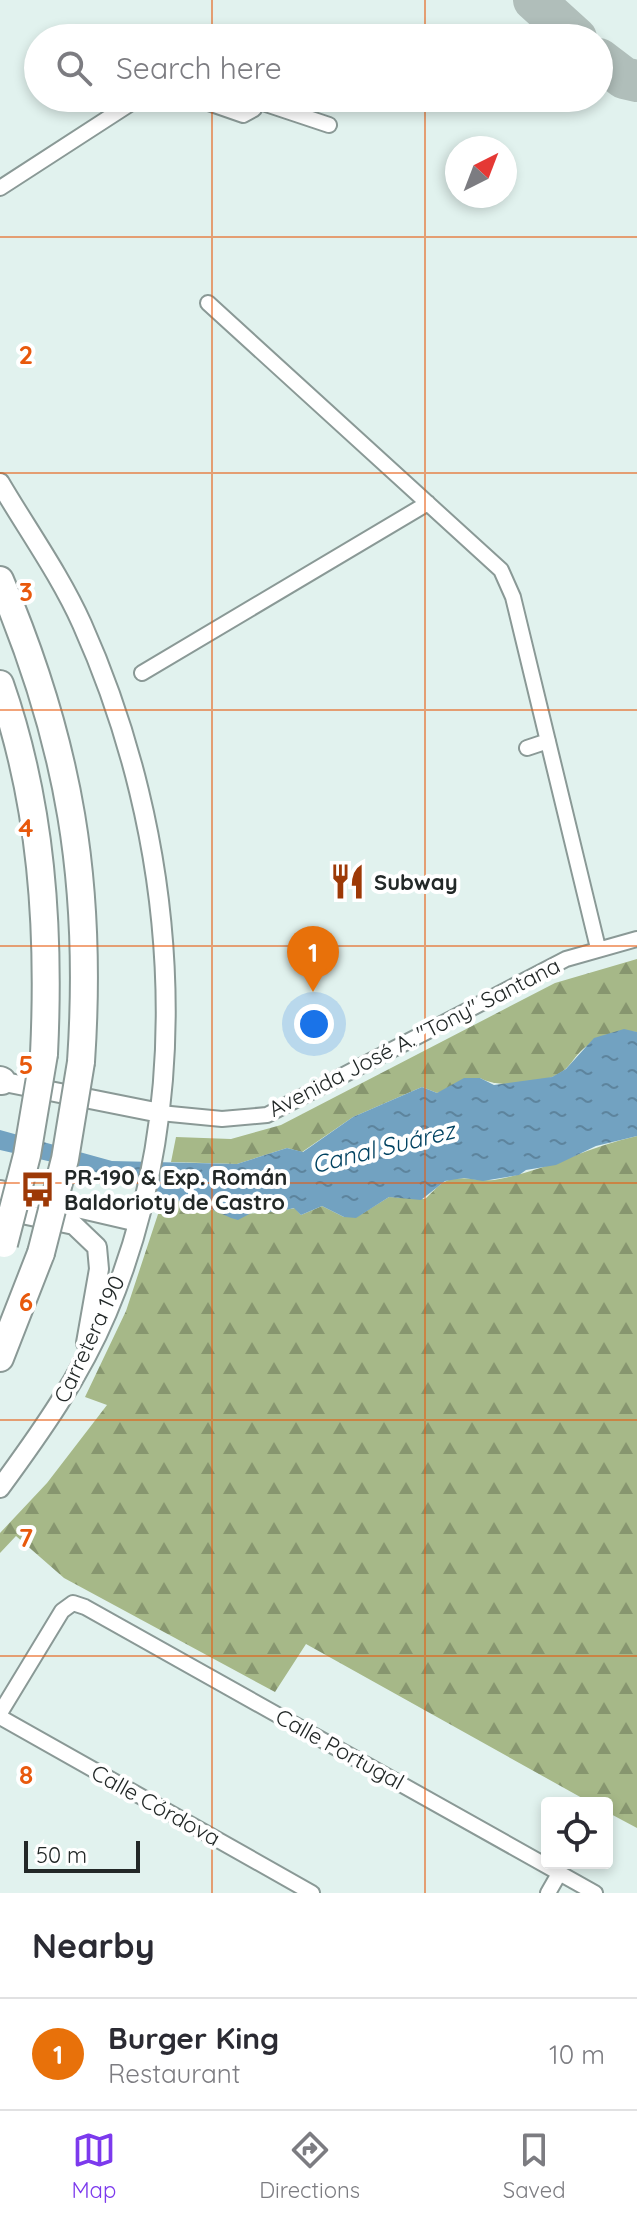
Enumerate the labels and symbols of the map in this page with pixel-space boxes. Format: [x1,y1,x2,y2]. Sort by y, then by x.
north arrow [445,136,517,208]
text: 2 [19,338,33,371]
text: 3 [19,575,33,608]
text: 4 [18,811,34,844]
restaurant icon: Subway [329,863,367,901]
place label: Subway [374,868,458,896]
pin: 1 [287,926,339,992]
street label: Avenida José A. "Tony" Santana [263,951,565,1123]
your location [294,1004,334,1044]
text: 5 [19,1048,33,1081]
water label: Canal Suárez [308,1114,460,1179]
place label: PR-190 & Exp. Román Baldorioty de Castro [64,1163,287,1216]
bus stop icon: PR-190 & Exp. Román Baldorioty de Castro [19,1171,57,1209]
street label: Carretera 190 [47,1271,131,1407]
text: 6 [19,1285,33,1318]
text: 7 [19,1521,33,1554]
street label: Calle Portugal [271,1702,409,1796]
text: 8 [19,1758,33,1791]
street label: Calle Córdova [87,1758,225,1852]
scale bar [24,1837,140,1873]

